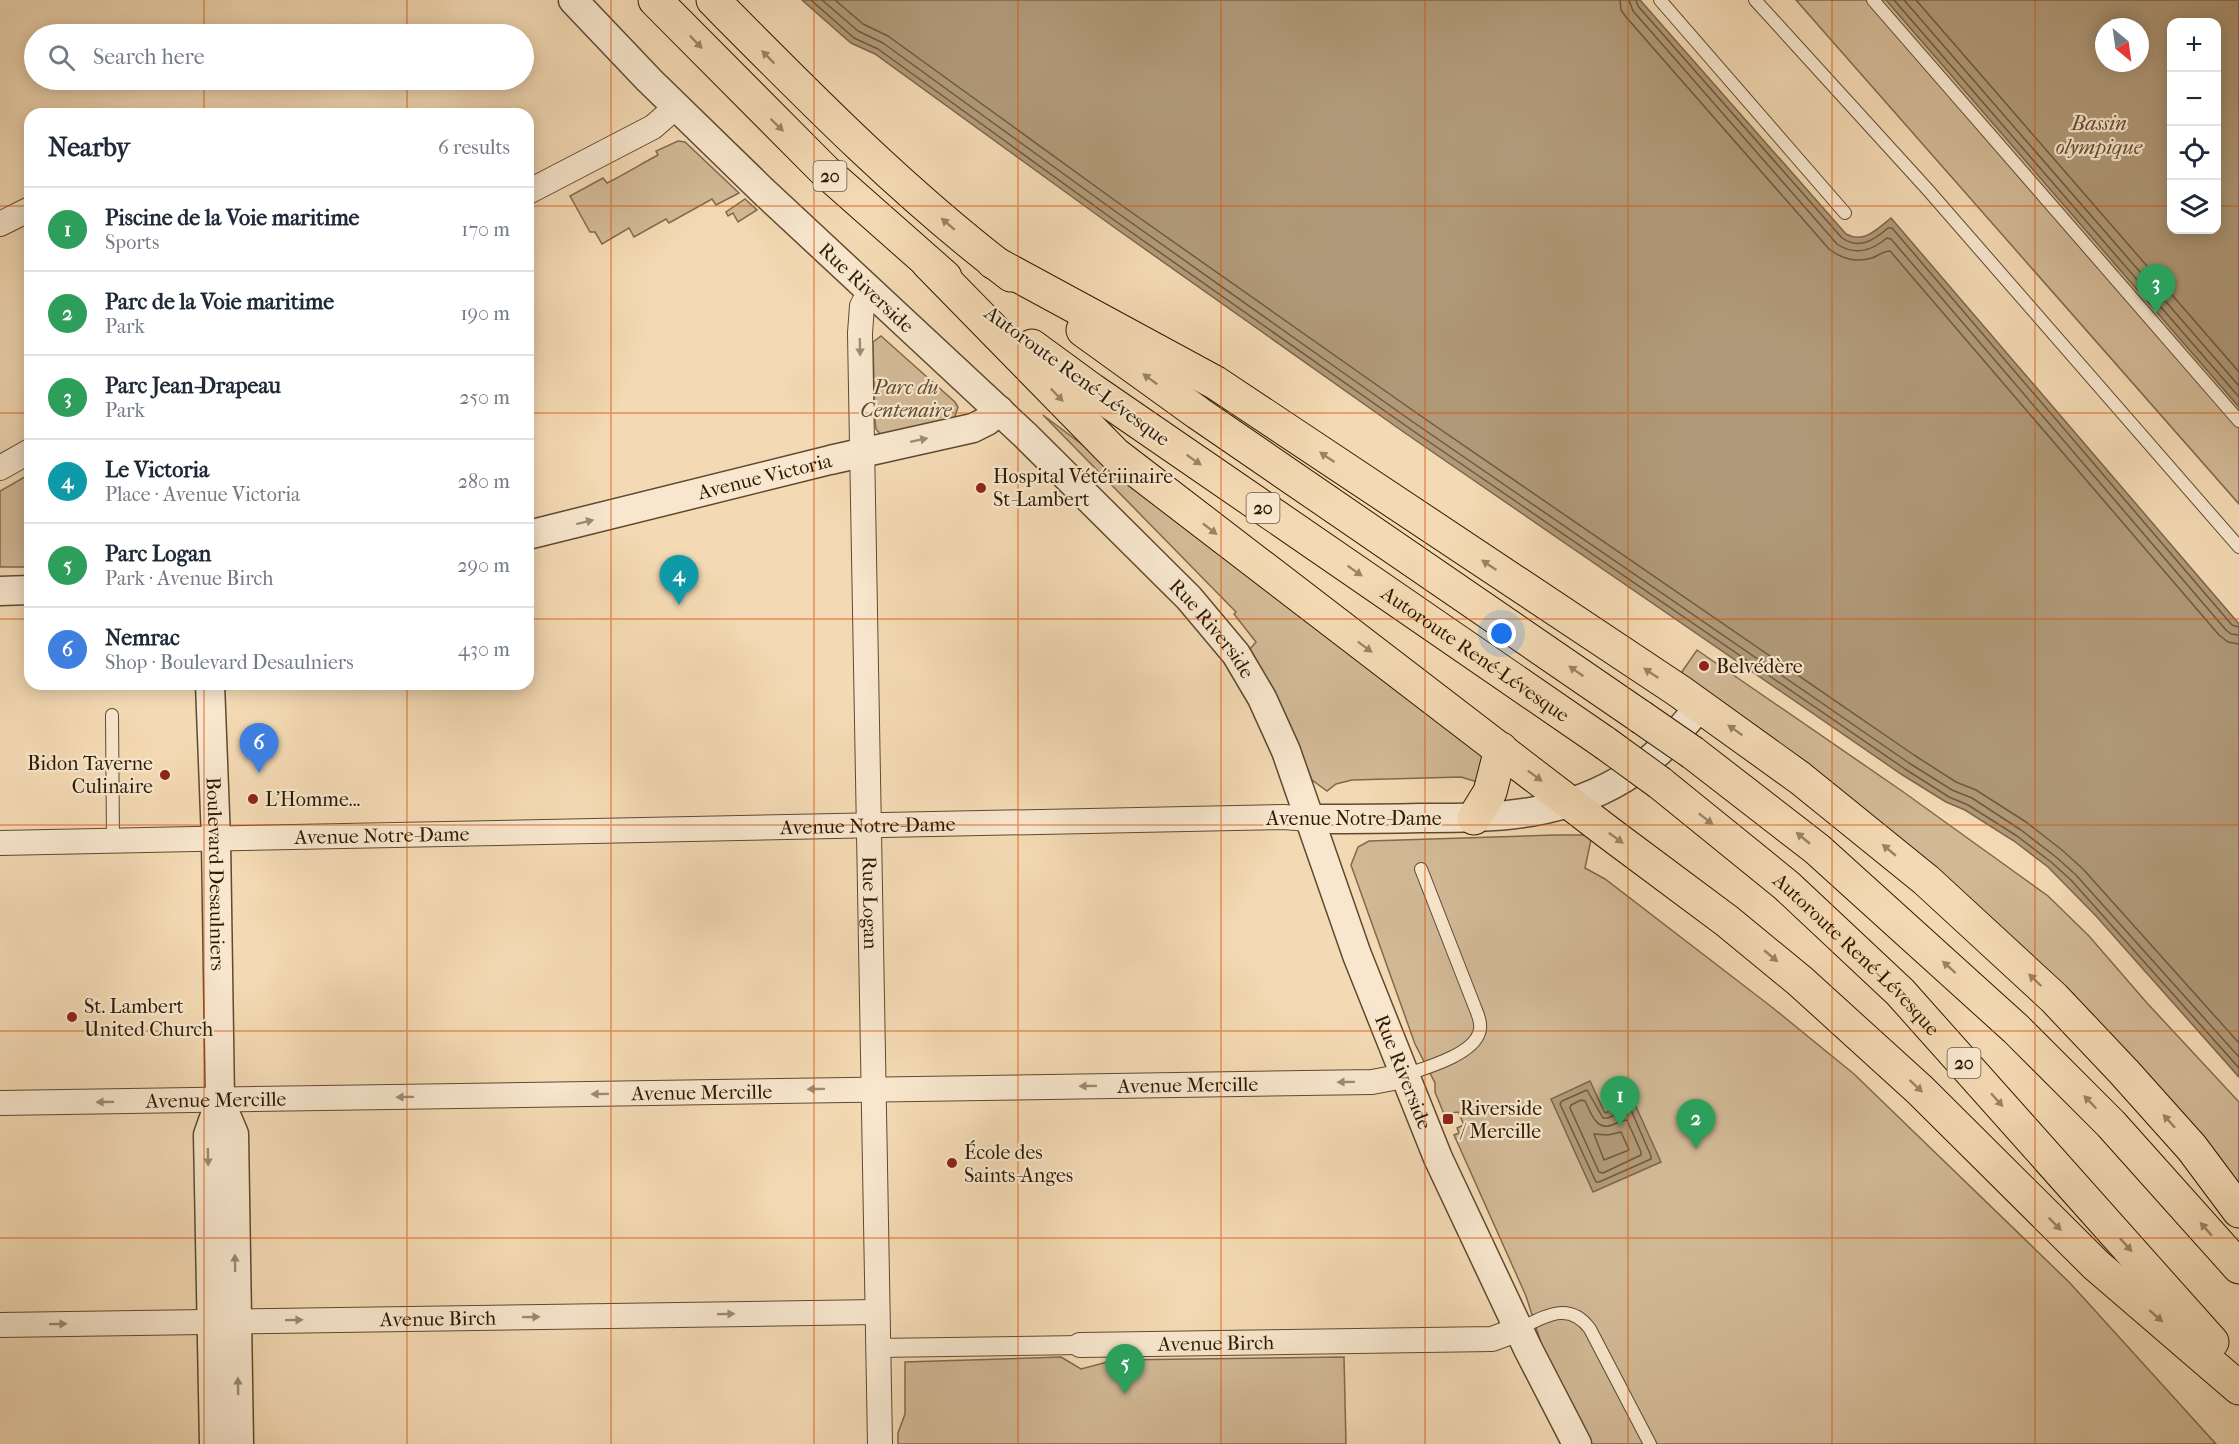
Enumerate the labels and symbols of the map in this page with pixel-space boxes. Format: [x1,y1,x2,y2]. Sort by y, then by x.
north arrow [2095,18,2149,72]
one-way arrow [688,34,702,48]
one-way arrow [762,50,776,64]
water label: Bassin olympique [2056,111,2143,159]
one-way arrow [770,118,784,132]
road number: 20 [814,161,846,191]
one-way arrow [941,218,956,231]
street label: Rue Riverside [814,238,919,337]
pin: 3 [2136,264,2176,314]
street label: Autoroute René-Lévesque [979,301,1174,451]
one-way arrow [856,338,865,357]
one-way arrow [1142,374,1158,385]
park label: Parc du Centenaire [860,376,953,422]
one-way arrow [1050,387,1064,402]
one-way arrow [910,434,929,444]
street label: Avenue Victoria [694,448,835,504]
one-way arrow [1319,451,1335,463]
one-way arrow [1186,454,1202,465]
place label: Hospital Vétériinaire St-Lambert [993,465,1173,511]
marker: Hospital Vétériinaire St-Lambert [974,481,988,495]
road number: 20 [1246,493,1280,523]
one-way arrow [576,517,594,526]
one-way arrow [1202,523,1218,535]
pin: 4 [660,556,698,605]
one-way arrow [1481,560,1497,571]
one-way arrow [1346,565,1362,577]
street label: Rue Riverside [1165,574,1259,682]
street label: Autoroute René-Lévesque [1376,581,1574,727]
your location [1487,619,1516,648]
one-way arrow [1358,641,1373,653]
place label: Belvédère [1716,655,1803,678]
marker: Belvédère [1697,659,1711,673]
one-way arrow [1568,665,1584,677]
one-way arrow [1644,667,1660,679]
pin: 6 [240,724,278,773]
one-way arrow [1728,725,1743,737]
place label: Bidon Taverne Culinaire [27,752,153,798]
marker: Bidon Taverne Culinaire [158,768,172,782]
one-way arrow [1528,769,1543,781]
street label: Boulevard Desaulniers [202,777,230,971]
place label: L'Homme... [265,788,360,811]
marker: L'Homme... [246,792,260,806]
street label: Avenue Notre-Dame [1265,807,1442,830]
street label: Avenue Notre-Dame [779,812,956,839]
one-way arrow [1698,812,1714,825]
street label: Avenue Notre-Dame [293,822,470,849]
one-way arrow [1608,832,1624,844]
one-way arrow [1796,832,1811,845]
one-way arrow [1881,843,1897,856]
street label: Rue Logan [858,856,883,950]
street label: Autoroute René-Lévesque [1768,868,1945,1040]
one-way arrow [1763,950,1779,963]
one-way arrow [1942,961,1957,974]
one-way arrow [2027,973,2042,987]
place label: St. Lambert United Church [84,995,214,1041]
marker: St. Lambert United Church [65,1010,79,1024]
street label: Rue Riverside [1370,1011,1437,1133]
road number: 20 [1948,1048,1980,1078]
street label: Avenue Mercille [1116,1072,1259,1097]
pin: 1 [1600,1076,1640,1126]
one-way arrow [1337,1077,1356,1087]
one-way arrow [1909,1079,1923,1093]
street label: Avenue Mercille [630,1080,773,1105]
one-way arrow [1079,1081,1098,1091]
one-way arrow [806,1085,825,1094]
street label: Avenue Mercille [144,1087,287,1112]
one-way arrow [590,1089,609,1098]
one-way arrow [1990,1092,2004,1107]
one-way arrow [395,1093,414,1102]
one-way arrow [2083,1096,2097,1110]
one-way arrow [95,1097,114,1107]
place label: Riverside / Mercille [1459,1097,1542,1143]
pin: 2 [1676,1100,1716,1149]
marker: Riverside / Mercille [1441,1112,1455,1126]
one-way arrow [2163,1114,2176,1129]
place label: École des Saints-Anges [964,1140,1073,1187]
one-way arrow [203,1148,213,1167]
marker: École des Saints-Anges [945,1156,959,1170]
one-way arrow [2047,1216,2061,1230]
one-way arrow [2200,1222,2213,1237]
one-way arrow [2119,1238,2133,1253]
one-way arrow [230,1253,240,1272]
street label: Avenue Birch [379,1306,497,1331]
one-way arrow [717,1309,736,1319]
one-way arrow [2148,1309,2163,1322]
one-way arrow [522,1312,541,1321]
one-way arrow [285,1315,304,1325]
one-way arrow [49,1319,68,1329]
street label: Avenue Birch [1157,1331,1275,1355]
pin: 5 [1106,1344,1144,1394]
one-way arrow [233,1376,243,1395]

